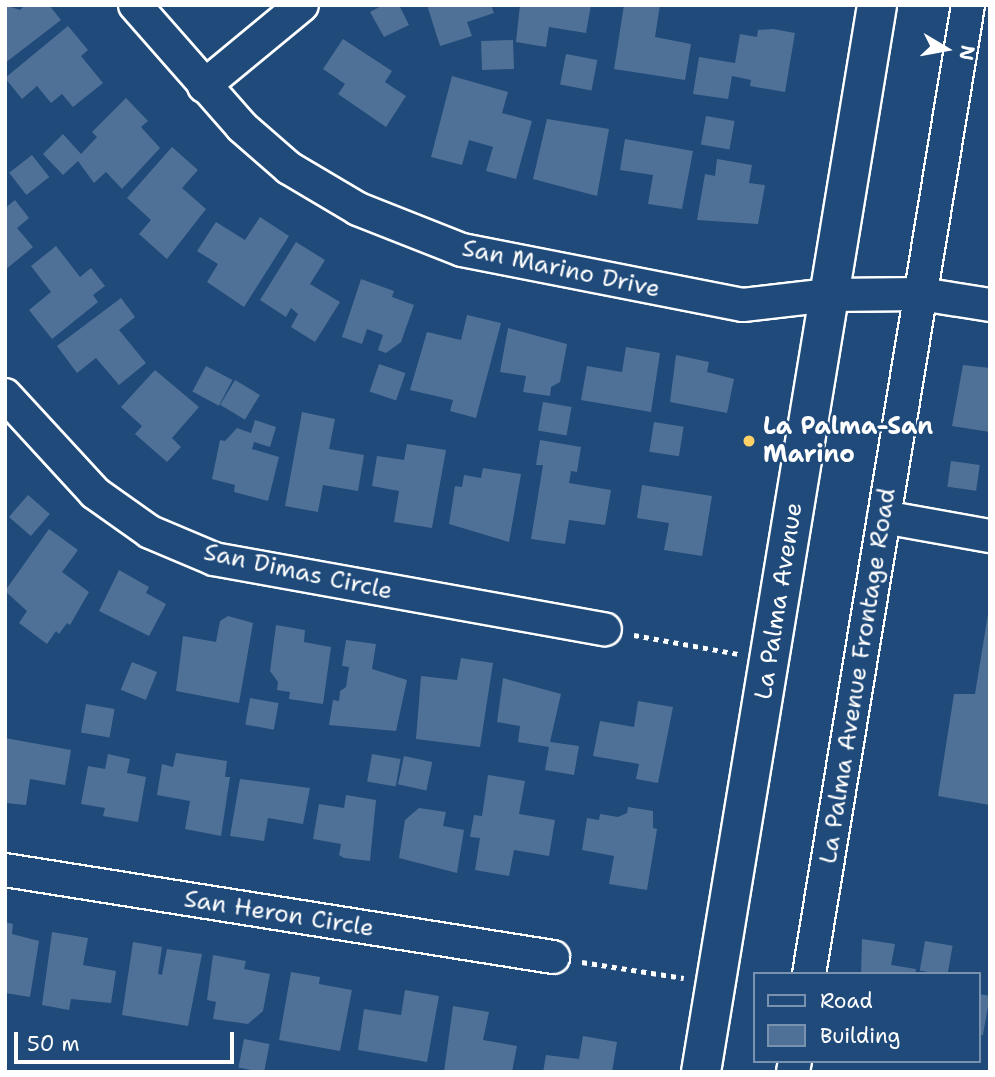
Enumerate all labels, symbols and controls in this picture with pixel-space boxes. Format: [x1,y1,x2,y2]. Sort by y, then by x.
north arrow [911,14,981,84]
text: N [954,43,981,62]
street label: San Marino Drive [459,234,663,304]
place label: La Palma-San Marino [763,413,933,469]
marker: La Palma-San Marino [741,433,757,449]
street label: La Palma Avenue Frontage Road [814,486,902,866]
street label: La Palma Avenue [749,500,809,702]
street label: San Dimas Circle [201,538,395,606]
street label: San Heron Circle [182,885,376,943]
legend [754,972,981,1063]
text: Road [820,987,873,1015]
scale bar [18,1018,238,1062]
text: Building [820,1022,900,1050]
text: 50 m [27,1030,80,1058]

